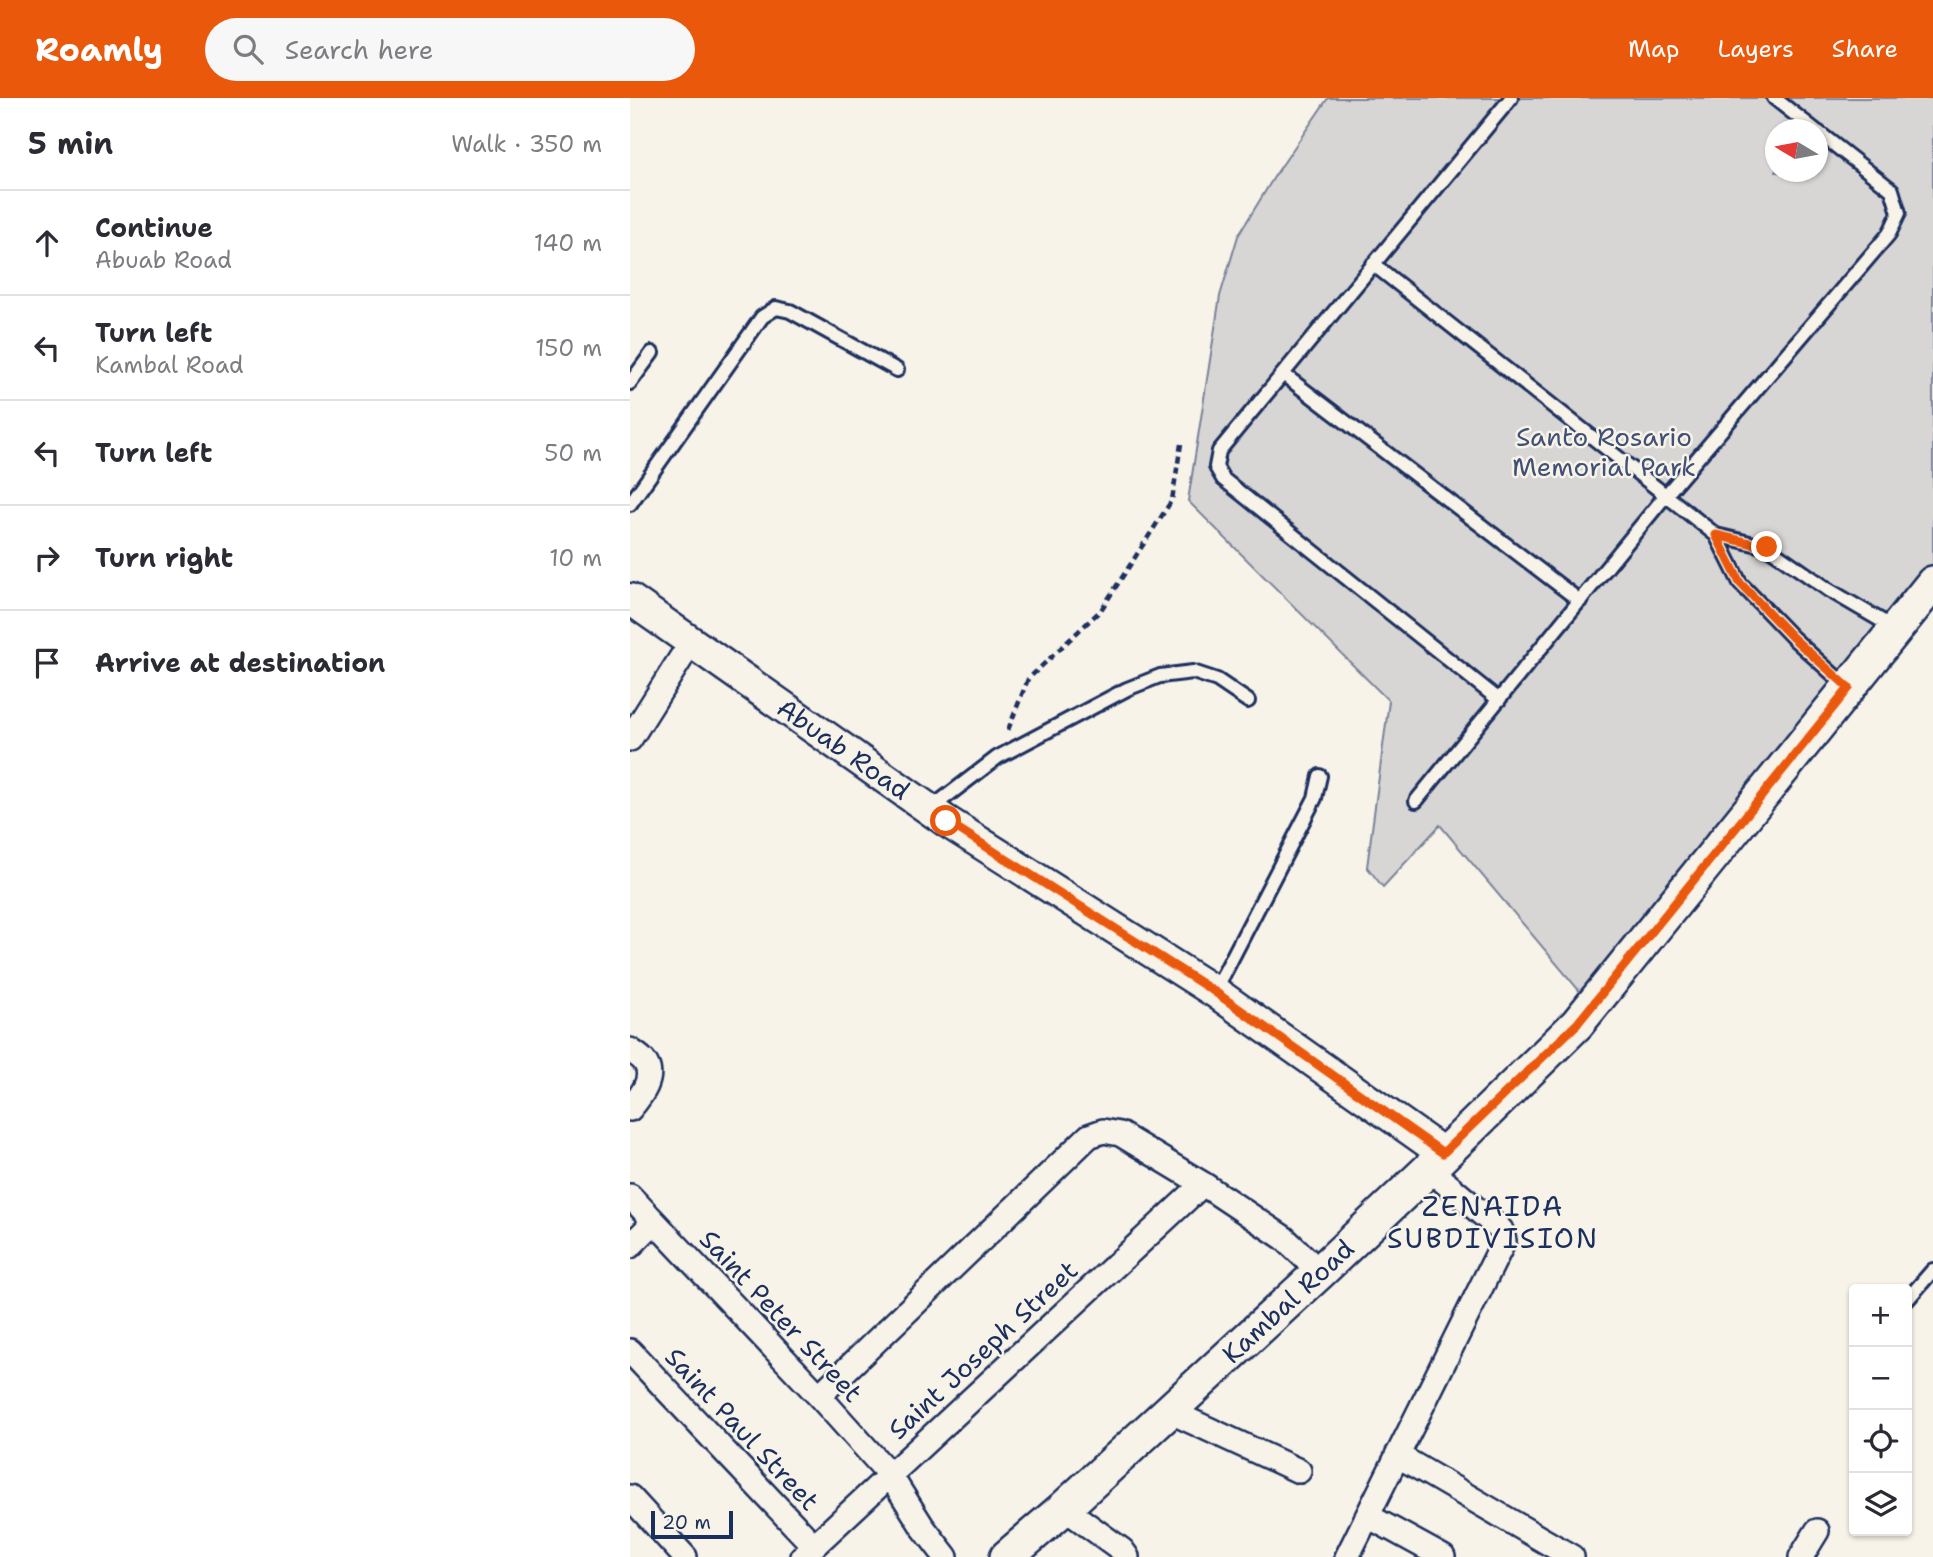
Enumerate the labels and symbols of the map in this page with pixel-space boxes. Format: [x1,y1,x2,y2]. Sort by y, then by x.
north arrow [1765,119,1828,182]
park label: Santo Rosario Memorial Park [1512,419,1696,484]
route end [1751,531,1782,562]
street label: Abuab Road [770,690,917,807]
route start [930,805,961,836]
district label: ZENAIDA SUBDIVISION [1387,1187,1599,1257]
street label: Saint Peter Street [692,1222,871,1409]
street label: Kambal Road [1214,1231,1361,1371]
street label: Saint Joseph Street [880,1253,1085,1447]
street label: Saint Paul Street [658,1340,827,1518]
scale bar [651,1508,733,1540]

